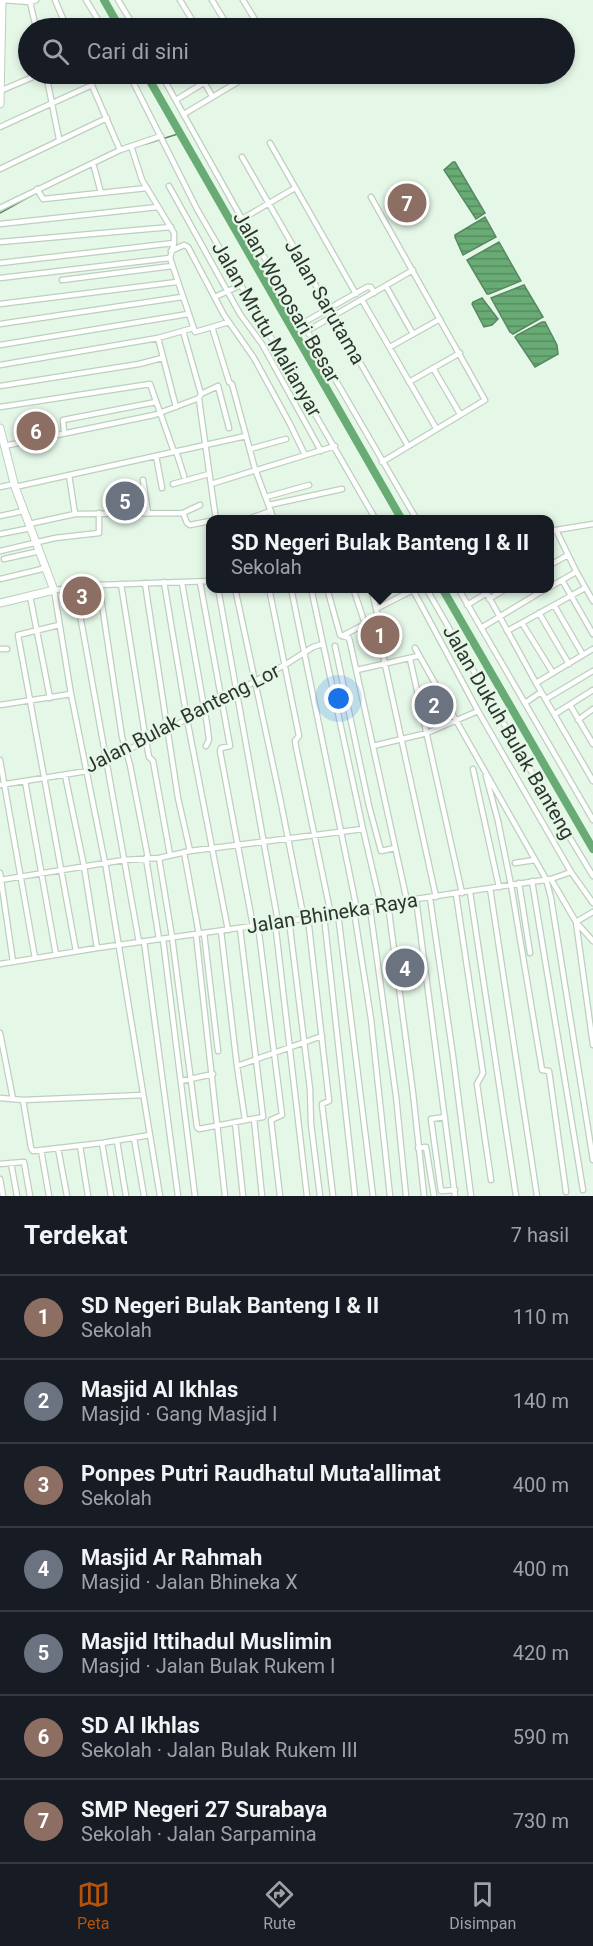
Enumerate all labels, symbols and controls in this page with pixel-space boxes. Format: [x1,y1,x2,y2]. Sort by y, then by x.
search box [18,18,575,84]
icon: search [39,35,72,68]
text: Cari di sini [87,39,189,64]
pin: 7 [388,180,426,226]
street label: Jalan Wonosari Besar [228,207,346,387]
street label: Jalan Sarutama [280,235,370,369]
street label: Jalan Mrutu Malianyar [207,237,327,421]
pin: 6 [16,408,56,454]
pin: 5 [106,478,144,524]
popup [206,515,554,593]
text: SD Negeri Bulak Banteng I & II [231,530,529,555]
text: Sekolah [231,555,302,579]
pin: 3 [62,574,101,618]
pin: 1 [360,612,400,658]
street label: Jalan Dukuh Bulak Banteng [438,621,580,843]
street label: Jalan Bulak Banteng Lor [80,658,284,778]
pin: 2 [414,682,454,728]
your location [324,684,353,713]
street label: Jalan Bhineka Raya [245,888,419,938]
pin: 4 [386,946,424,990]
text: Terdekat [24,1220,128,1250]
text: 7 hasil [511,1223,569,1247]
text: SD Negeri Bulak Banteng I & II [81,1293,379,1318]
text: 1 [38,1305,49,1329]
text: 110 m [513,1305,569,1329]
text: Sekolah [81,1318,152,1342]
text: Masjid Al Ikhlas [81,1377,238,1402]
text: 2 [38,1389,49,1413]
text: 140 m [513,1389,569,1413]
text: Masjid · Gang Masjid I [81,1402,277,1426]
text: Ponpes Putri Raudhatul Muta'allimat [81,1461,441,1486]
text: 3 [38,1473,49,1497]
text: 400 m [513,1473,569,1497]
text: Sekolah [81,1486,152,1510]
text: Masjid Ar Rahmah [81,1545,262,1570]
text: 4 [38,1557,49,1581]
text: 400 m [513,1557,569,1581]
text: Masjid · Jalan Bhineka X [81,1570,298,1594]
text: Masjid Ittihadul Muslimin [81,1629,332,1654]
text: 5 [38,1641,49,1665]
text: 420 m [513,1641,569,1665]
text: Masjid · Jalan Bulak Rukem I [81,1654,336,1678]
text: SD Al Ikhlas [81,1713,200,1738]
text: 6 [38,1725,49,1749]
text: 590 m [513,1725,569,1749]
text: Sekolah · Jalan Bulak Rukem III [81,1738,358,1762]
text: SMP Negeri 27 Surabaya [81,1797,327,1822]
text: 7 [38,1809,49,1833]
text: 730 m [513,1809,569,1833]
text: Sekolah · Jalan Sarpamina [81,1822,317,1846]
tab: Peta [77,1878,110,1933]
tab: Rute [263,1878,296,1933]
tab: Disimpan [449,1878,516,1933]

